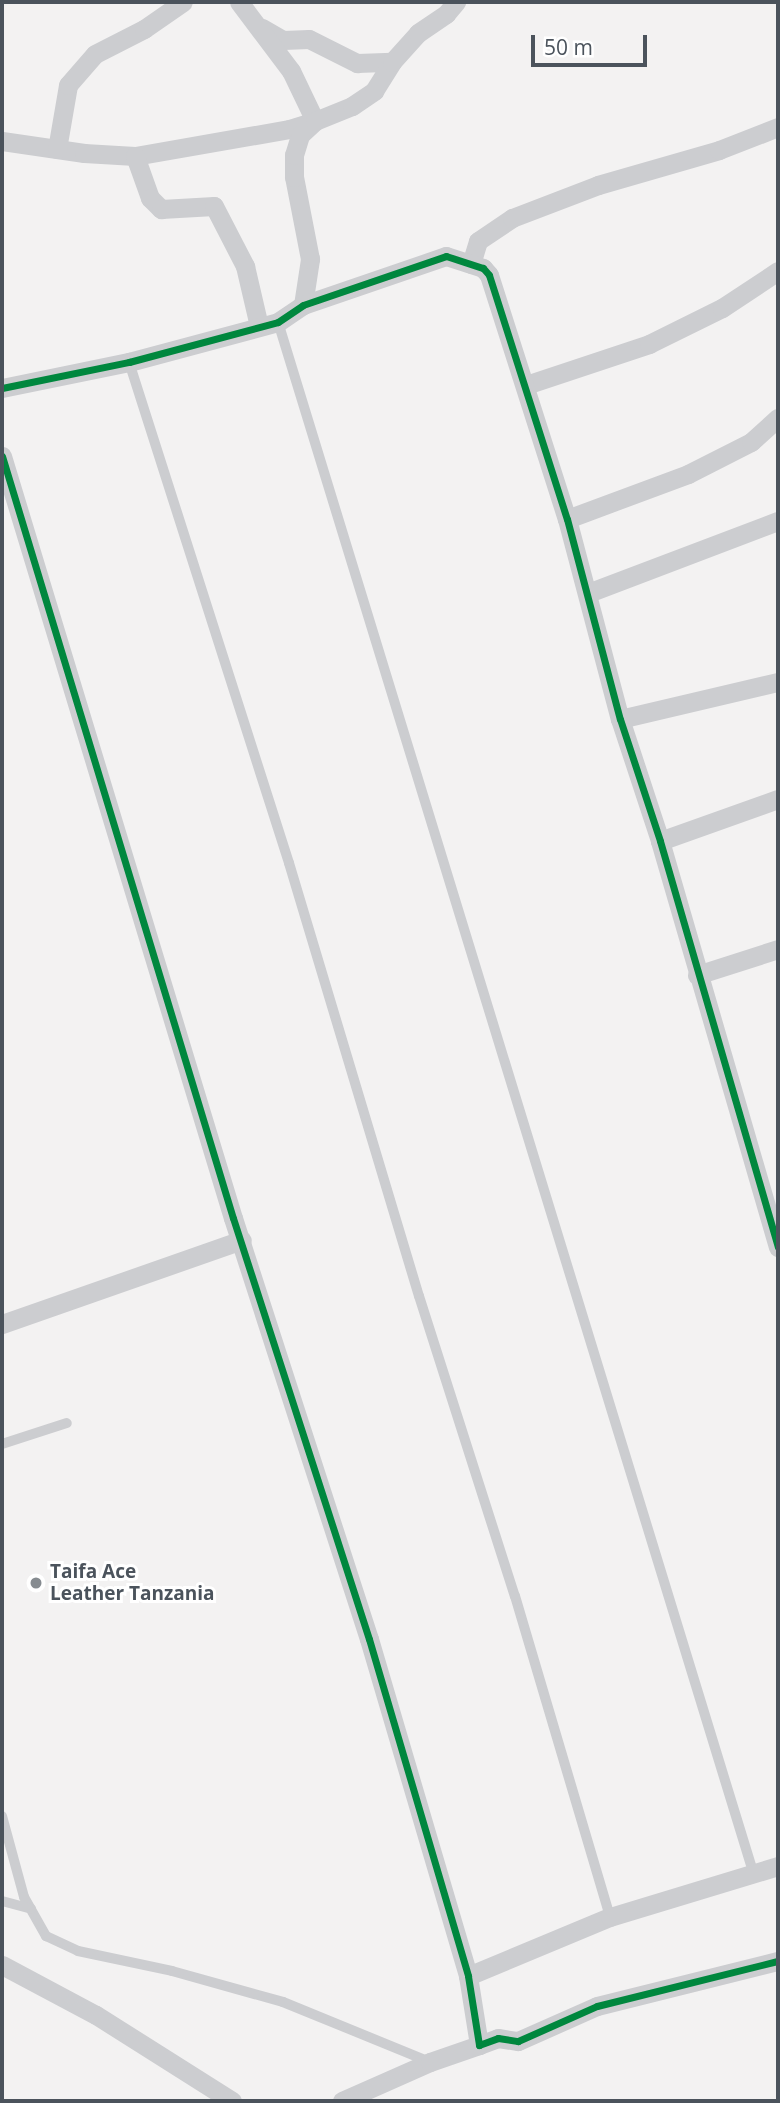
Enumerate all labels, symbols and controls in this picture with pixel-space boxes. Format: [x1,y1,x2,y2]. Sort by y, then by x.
scale bar [535,21,650,65]
text: 50 m [544,33,593,61]
place label: Taifa Ace Leather Tanzania [50,1561,214,1605]
marker: Taifa Ace Leather Tanzania [28,1575,44,1591]

